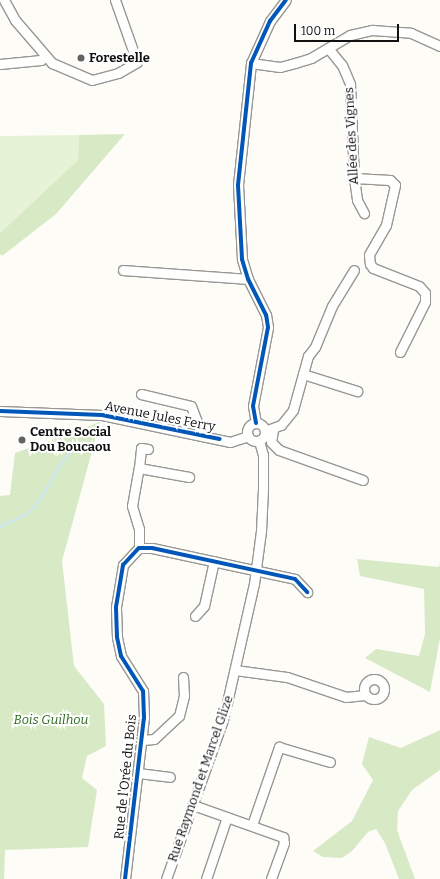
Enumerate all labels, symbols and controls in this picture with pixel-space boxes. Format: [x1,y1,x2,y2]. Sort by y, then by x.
scale bar [296,16,401,42]
text: 100 m [301,24,335,38]
place label: Forestelle [89,50,150,66]
marker: Forestelle [76,53,86,63]
street label: Allée des Vignes [342,87,362,185]
street label: Avenue Jules Ferry [103,399,217,435]
place label: Centre Social Dou Boucaou [30,425,111,456]
marker: Centre Social Dou Boucaou [17,435,27,445]
street label: Rue Raymond et Marcel Glize [165,694,237,864]
park label: Bois Guilhou [14,712,88,728]
street label: Rue de l'Orée du Bois [112,714,140,840]

